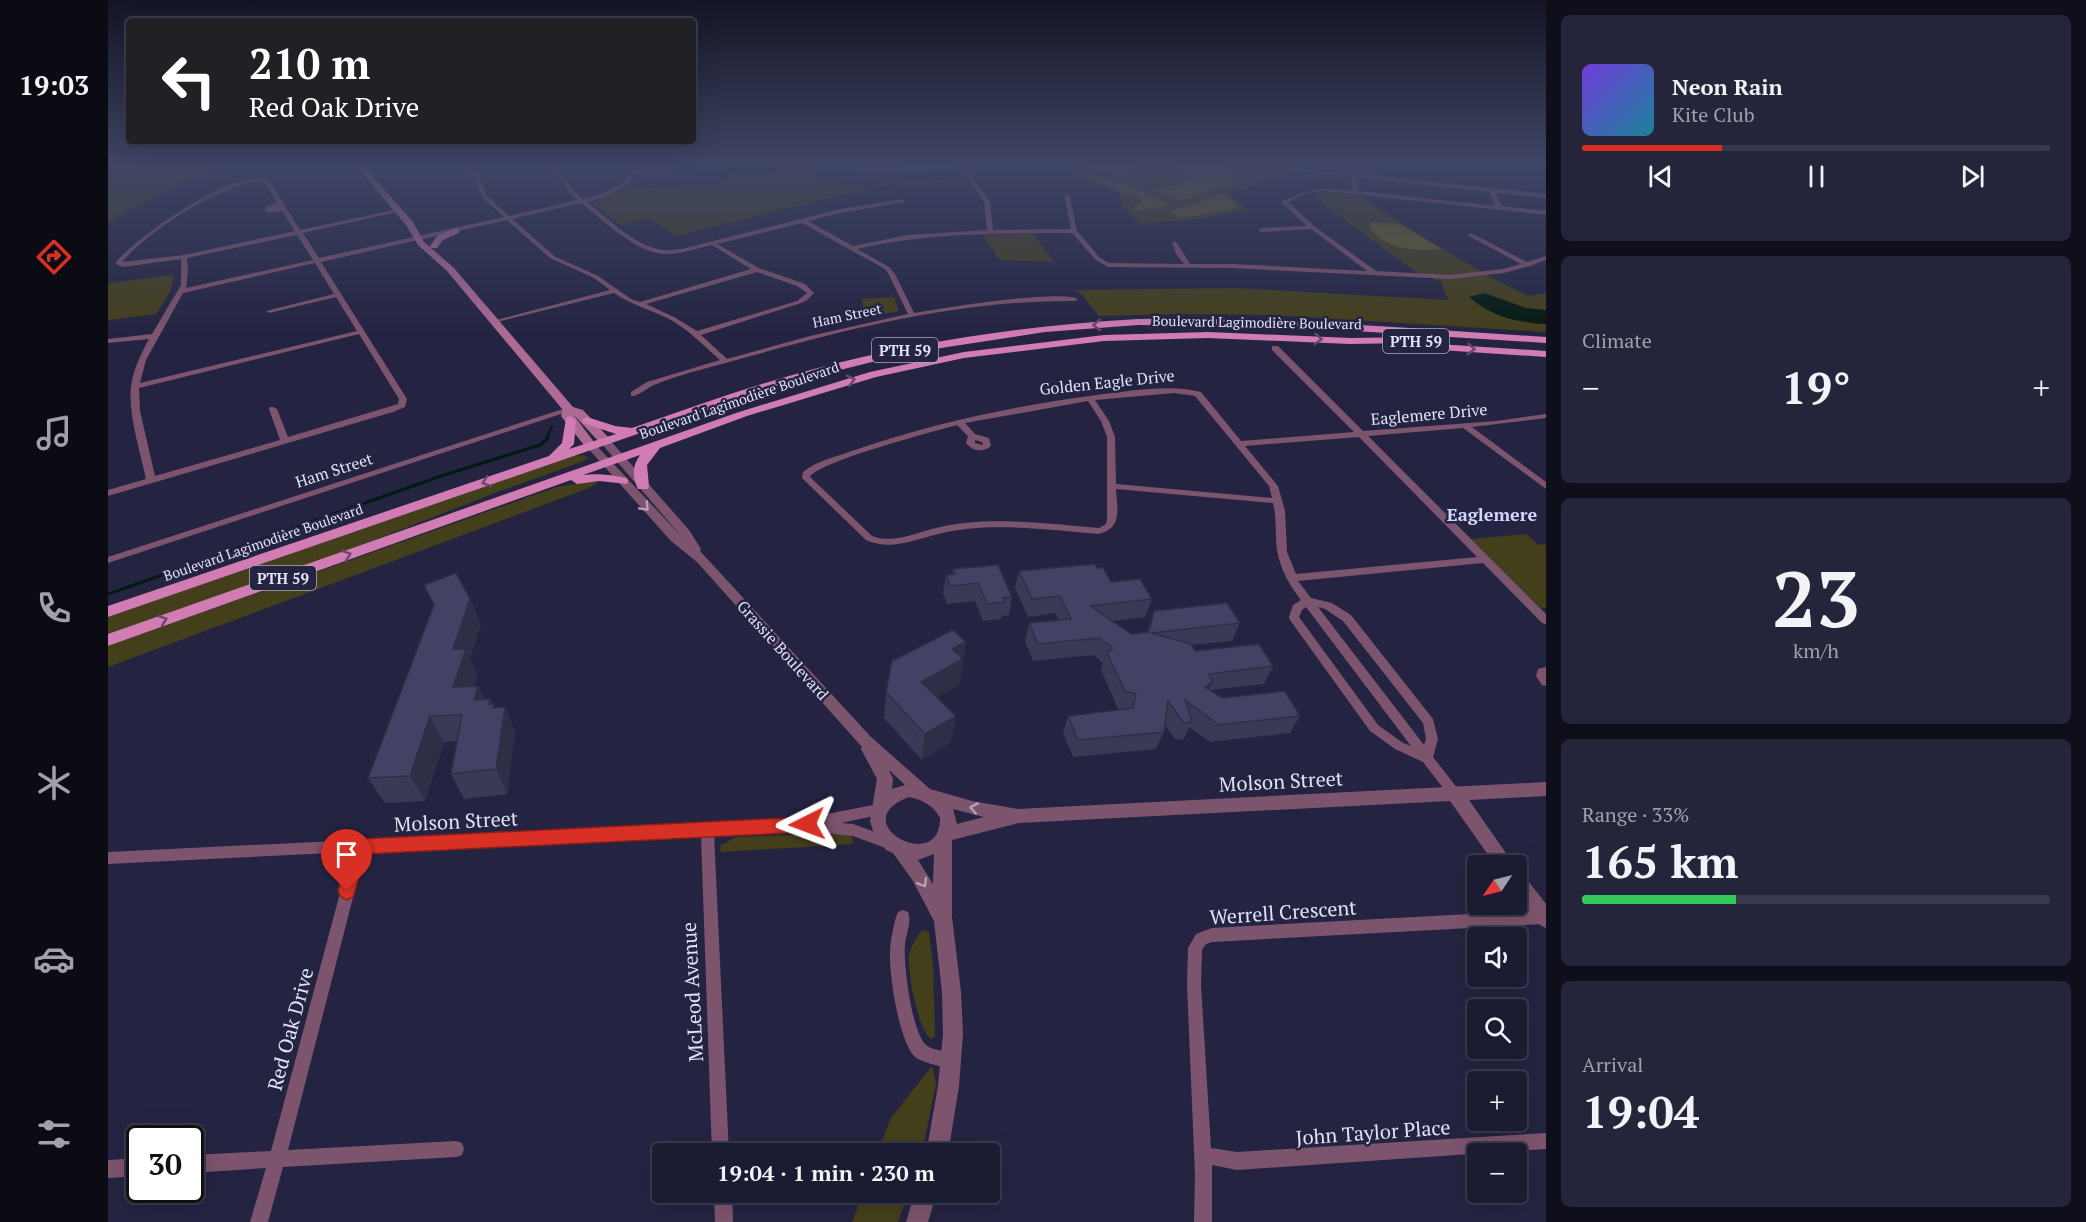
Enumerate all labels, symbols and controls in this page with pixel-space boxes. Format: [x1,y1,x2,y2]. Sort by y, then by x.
text: 210 m [249,35,370,91]
icon: left [150,42,228,120]
text: 19:03 [19,67,89,103]
text: Neon Rain [1672,72,1783,101]
text: Red Oak Drive [249,89,419,125]
text: Kite Club [1672,101,1755,128]
icon: previous [1644,160,1677,193]
icon: pause [1800,160,1833,193]
icon: next [1956,160,1989,193]
icon: directions [33,236,75,278]
street label: Ham Street [811,298,884,332]
street label: Boulevard Lagimodière Boulevard [1152,311,1362,333]
one-way arrow [1092,318,1101,331]
text: Climate [1582,327,1652,354]
road number: PTH 59 [1383,329,1449,353]
one-way arrow [1314,332,1323,345]
road number: PTH 59 [872,338,938,362]
one-way arrow [1467,343,1476,356]
street label: Boulevard Lagimodière Boulevard [637,357,841,443]
text: 19° [1781,357,1851,417]
street label: Golden Eagle Drive [1038,364,1176,400]
text: − [1582,366,1600,409]
text: + [2032,366,2050,409]
one-way arrow [846,375,856,387]
street label: Eaglemere Drive [1370,398,1488,430]
icon: music [33,412,75,454]
street label: Ham Street [292,447,376,493]
one-way arrow [481,475,492,488]
street label: Boulevard Lagimodière Boulevard [161,499,365,585]
one-way arrow [638,500,649,510]
district label: Eaglemere [1447,502,1538,526]
text: 23 [1772,546,1860,649]
one-way arrow [341,549,352,562]
road number: PTH 59 [250,566,316,590]
icon: phone [33,587,75,629]
street label: Grassie Boulevard [732,595,834,705]
one-way arrow [157,615,168,628]
text: km/h [1793,637,1839,664]
icon: climate [33,762,75,804]
street label: Molson Street [1218,764,1344,798]
position arrow [775,792,839,856]
text: Range · 33% [1582,801,1689,828]
one-way arrow [969,802,979,815]
street label: Molson Street [393,804,519,838]
pin [321,829,372,891]
text: 165 km [1582,831,1738,891]
icon: arrive [330,838,363,871]
north arrow [1467,855,1527,915]
map controls [1467,855,1527,1203]
one-way arrow [915,877,927,887]
street label: Werrell Crescent [1209,893,1358,931]
street label: McLeod Avenue [675,921,709,1063]
button: sound [1467,927,1527,987]
icon: car [33,938,75,980]
street label: Red Oak Drive [261,965,319,1093]
button: search [1467,999,1527,1059]
text: Arrival [1582,1051,1643,1078]
button: + [1467,1071,1527,1131]
text: 19:04 [1582,1081,1699,1141]
icon: filters [33,1113,75,1155]
street label: John Taylor Place [1295,1113,1451,1151]
speed limit sign: 30 [126,1125,204,1203]
button: − [1467,1143,1527,1203]
text: 19:04 · 1 min · 230 m [717,1158,935,1187]

